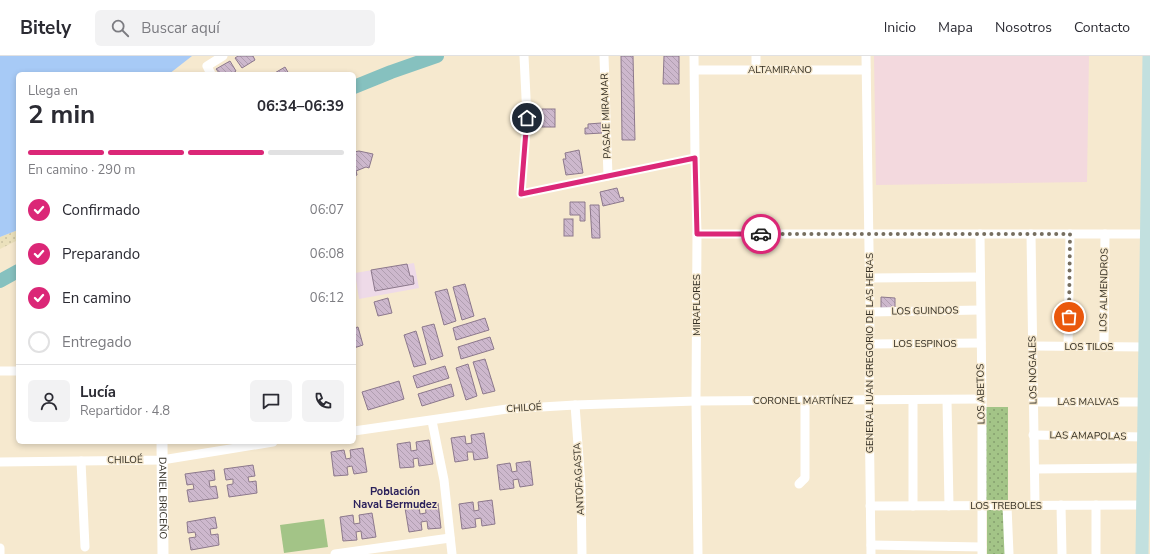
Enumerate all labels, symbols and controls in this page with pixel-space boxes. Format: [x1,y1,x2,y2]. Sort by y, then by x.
search box [95,10,375,46]
text: Bitely [20,15,71,41]
icon: search [109,17,131,39]
text: Buscar aquí [141,18,220,38]
text: Inicio [884,18,916,37]
text: Mapa [938,18,973,37]
text: Nosotros [995,18,1052,37]
text: Contacto [1074,18,1130,37]
street label: ALTAMIRANO [748,63,812,77]
street label: PASAJE MIRAMAR [597,73,614,159]
text: Llega en [28,82,78,100]
text: 06:34–06:39 [257,96,344,116]
text: 2 min [28,97,95,132]
pin [510,101,544,135]
icon: home [516,107,538,129]
text: En camino · 290 m [28,161,135,179]
icon: check [28,199,50,221]
text: Confirmado [62,200,140,220]
text: 06:07 [310,201,344,219]
courier [741,214,781,254]
icon: car [750,223,772,245]
icon: check [28,243,50,265]
text: Preparando [62,244,140,264]
text: 06:08 [310,245,344,263]
street label: LOS ALMENDROS [1096,248,1112,332]
street label: GENERAL JUAN GREGORIO DE LAS HERAS [863,253,877,453]
street label: MIRAFLORES [690,274,704,336]
icon: check [28,287,50,309]
text: En camino [62,288,131,308]
text: 06:12 [310,289,344,307]
pin [1052,300,1086,334]
street label: LOS GUINDOS [891,303,959,319]
icon: bag [1058,306,1080,328]
text: Entregado [62,332,132,352]
street label: LOS NOGALES [1025,336,1041,404]
street label: LOS ESPINOS [893,337,957,351]
street label: LOS TILOS [1065,340,1113,354]
street label: LOS ABETOS [973,364,989,424]
button: person [28,380,70,422]
button: chat [250,380,292,422]
button: phone [302,380,344,422]
text: Lucía [80,382,116,402]
street label: CORONEL MARTÍNEZ [753,394,853,408]
street label: LAS MALVAS [1057,395,1119,409]
street label: CHILOÉ [506,400,542,416]
text: Repartidor · 4.8 [80,402,170,420]
street label: LAS AMAPOLAS [1049,428,1127,444]
street label: ANTOFAGASTA [570,441,588,516]
street label: CHILOÉ [107,453,143,467]
street label: DANIEL BRICEÑO [155,457,170,539]
district label: Población Naval Bermudez [353,484,437,512]
street label: LOS TREBOLES [970,499,1042,513]

